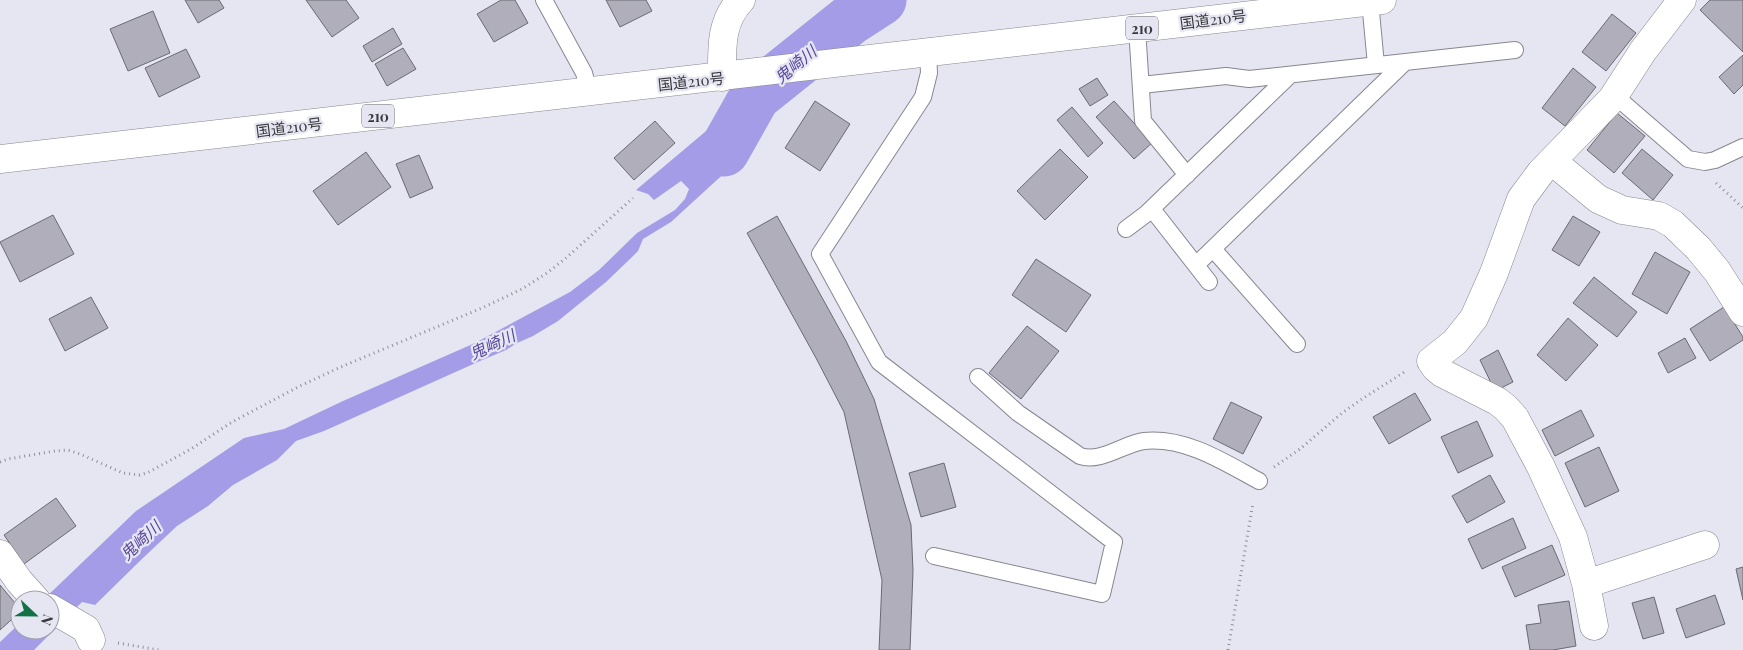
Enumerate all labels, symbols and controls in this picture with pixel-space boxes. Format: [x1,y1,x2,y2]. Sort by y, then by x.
street label: 国道210号 [1179,5,1247,33]
road number: 210 [1126,16,1158,40]
water label: 鬼崎川 [770,39,822,87]
street label: 国道210号 [657,68,725,94]
road number: 210 [362,104,394,128]
street label: 国道210号 [255,113,323,141]
water label: 鬼崎川 [466,323,520,364]
water label: 鬼崎川 [115,515,166,564]
north arrow [10,590,60,640]
text: N [37,612,58,628]

